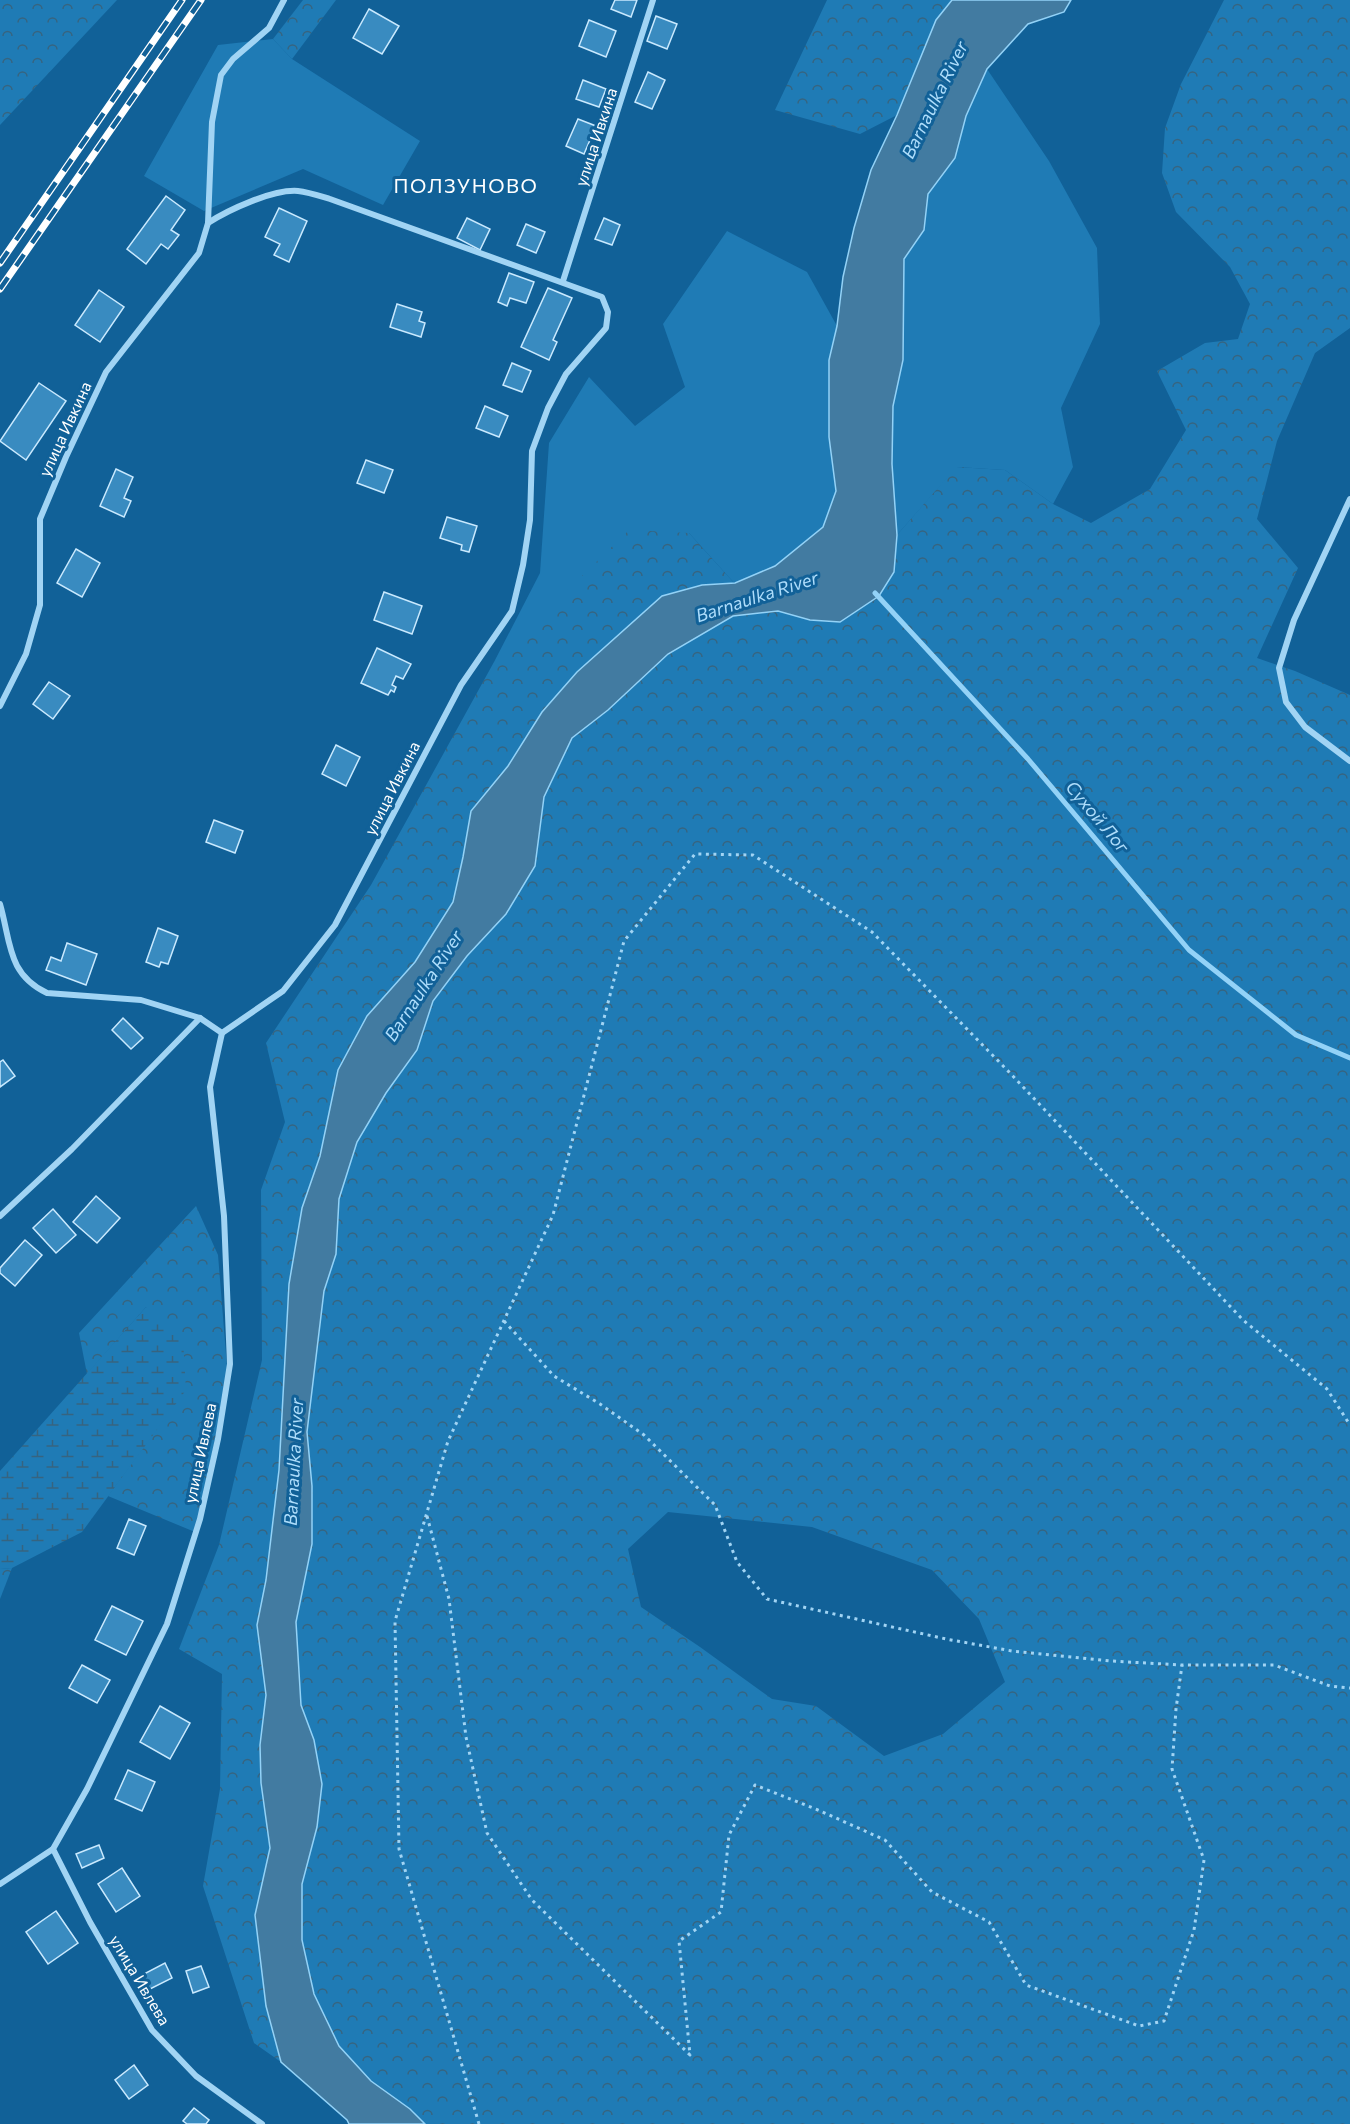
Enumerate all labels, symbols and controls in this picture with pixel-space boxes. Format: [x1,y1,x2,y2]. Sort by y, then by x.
water label: Barnaulka River [896,37,972,162]
street label: улица Ивкина [571,85,620,189]
district label: ПОЛЗУНОВО [394,173,538,197]
street label: улица Ивкина [34,378,95,479]
water label: Barnaulka River [693,566,822,626]
street label: улица Ивкина [360,738,423,838]
water label: Сухой Лог [1061,776,1135,858]
water label: Barnaulka River [379,925,468,1045]
water label: Barnaulka River [279,1397,307,1526]
street label: улица Ивлева [180,1401,219,1505]
street label: улица Ивлева [106,1931,175,2028]

